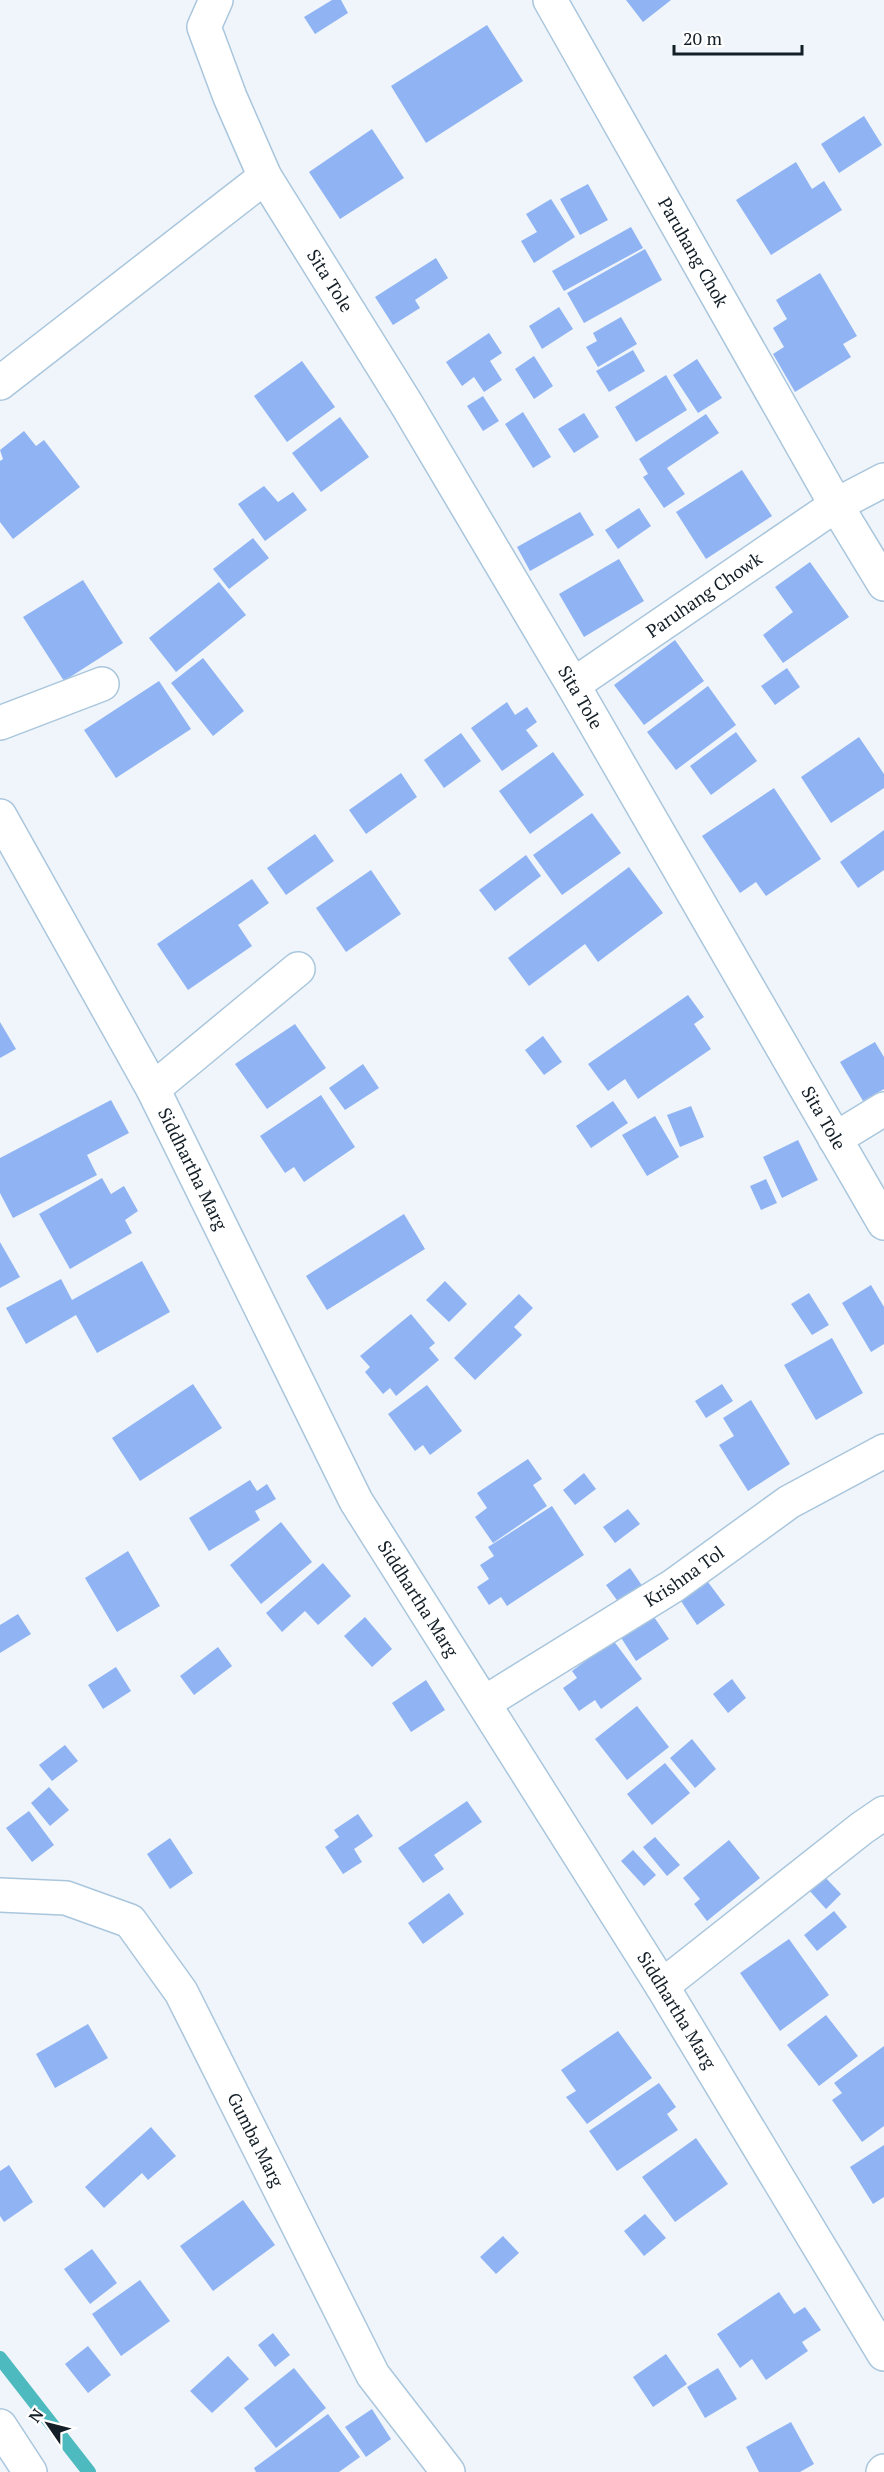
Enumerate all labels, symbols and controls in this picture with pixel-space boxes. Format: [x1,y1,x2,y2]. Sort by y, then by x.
scale bar [674,18,802,56]
text: 20 m [683,26,723,50]
street label: Paruhang Chok [653,193,735,312]
street label: Sita Tole [302,244,359,316]
street label: Paruhang Chowk [641,546,767,643]
street label: Sita Tole [553,661,609,733]
street label: Sita Tole [796,1081,852,1154]
street label: Siddhartha Marg [153,1103,234,1234]
street label: Siddhartha Marg [373,1536,465,1662]
street label: Krishna Tol [640,1540,729,1612]
street label: Siddhartha Marg [632,1947,722,2074]
street label: Gumba Marg [222,2088,290,2191]
north arrow [18,2394,78,2454]
text: N [23,2404,48,2427]

